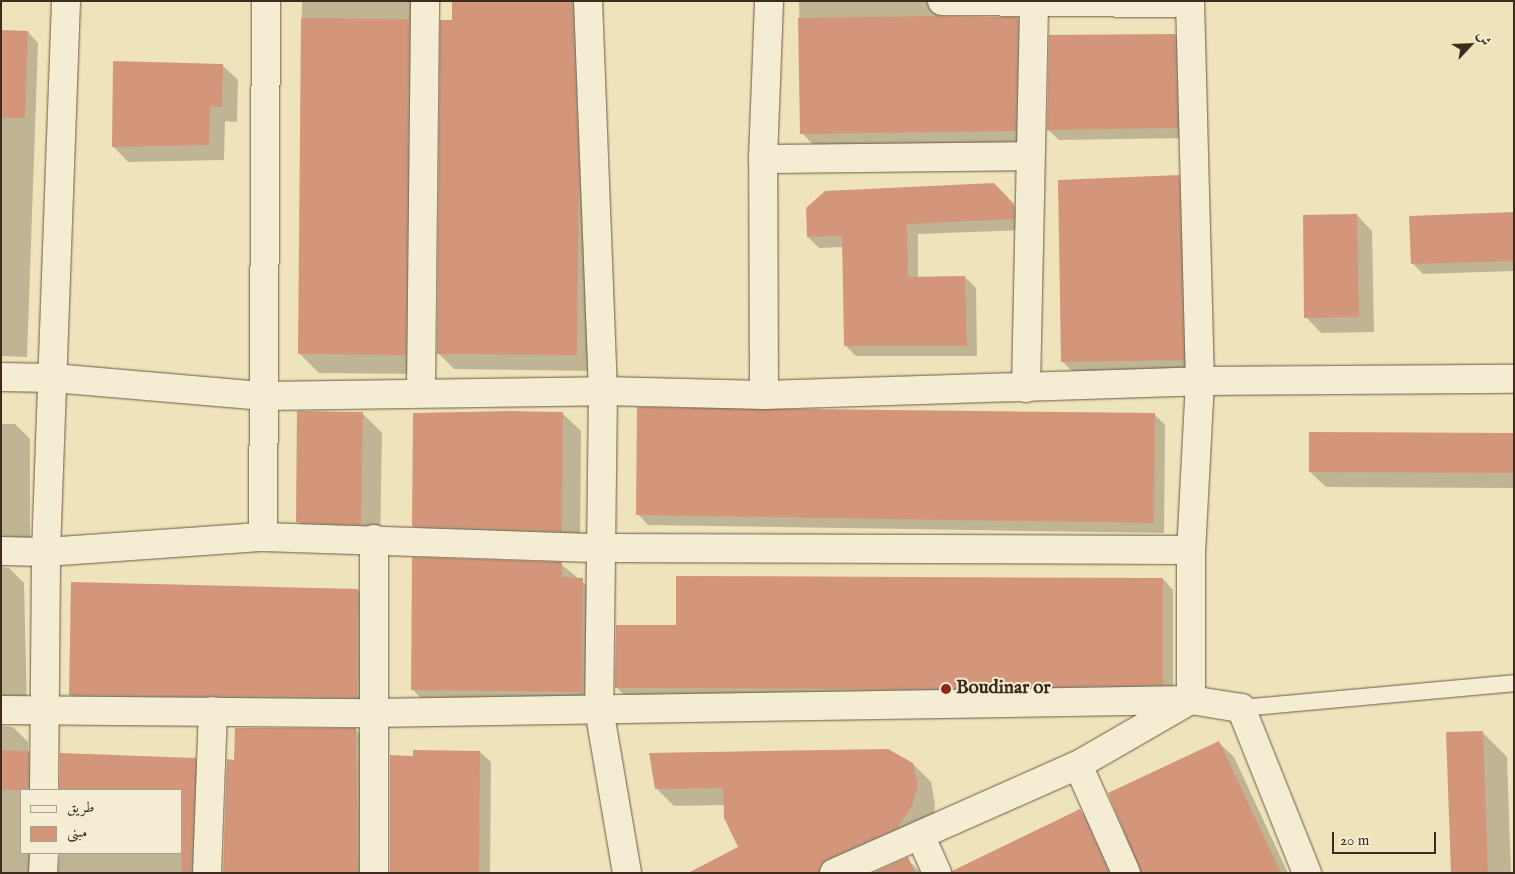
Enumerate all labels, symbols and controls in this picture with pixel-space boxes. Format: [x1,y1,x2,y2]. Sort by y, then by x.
north arrow [1445,20,1495,70]
text: ش [1472,29,1495,49]
place label: Boudinar or [956,678,1050,700]
marker: Boudinar or [940,683,952,695]
legend [20,789,182,854]
text: طريق [67,798,94,817]
scale bar [1335,822,1439,854]
text: مبنى [67,823,87,842]
text: 20 m [1340,831,1369,850]

